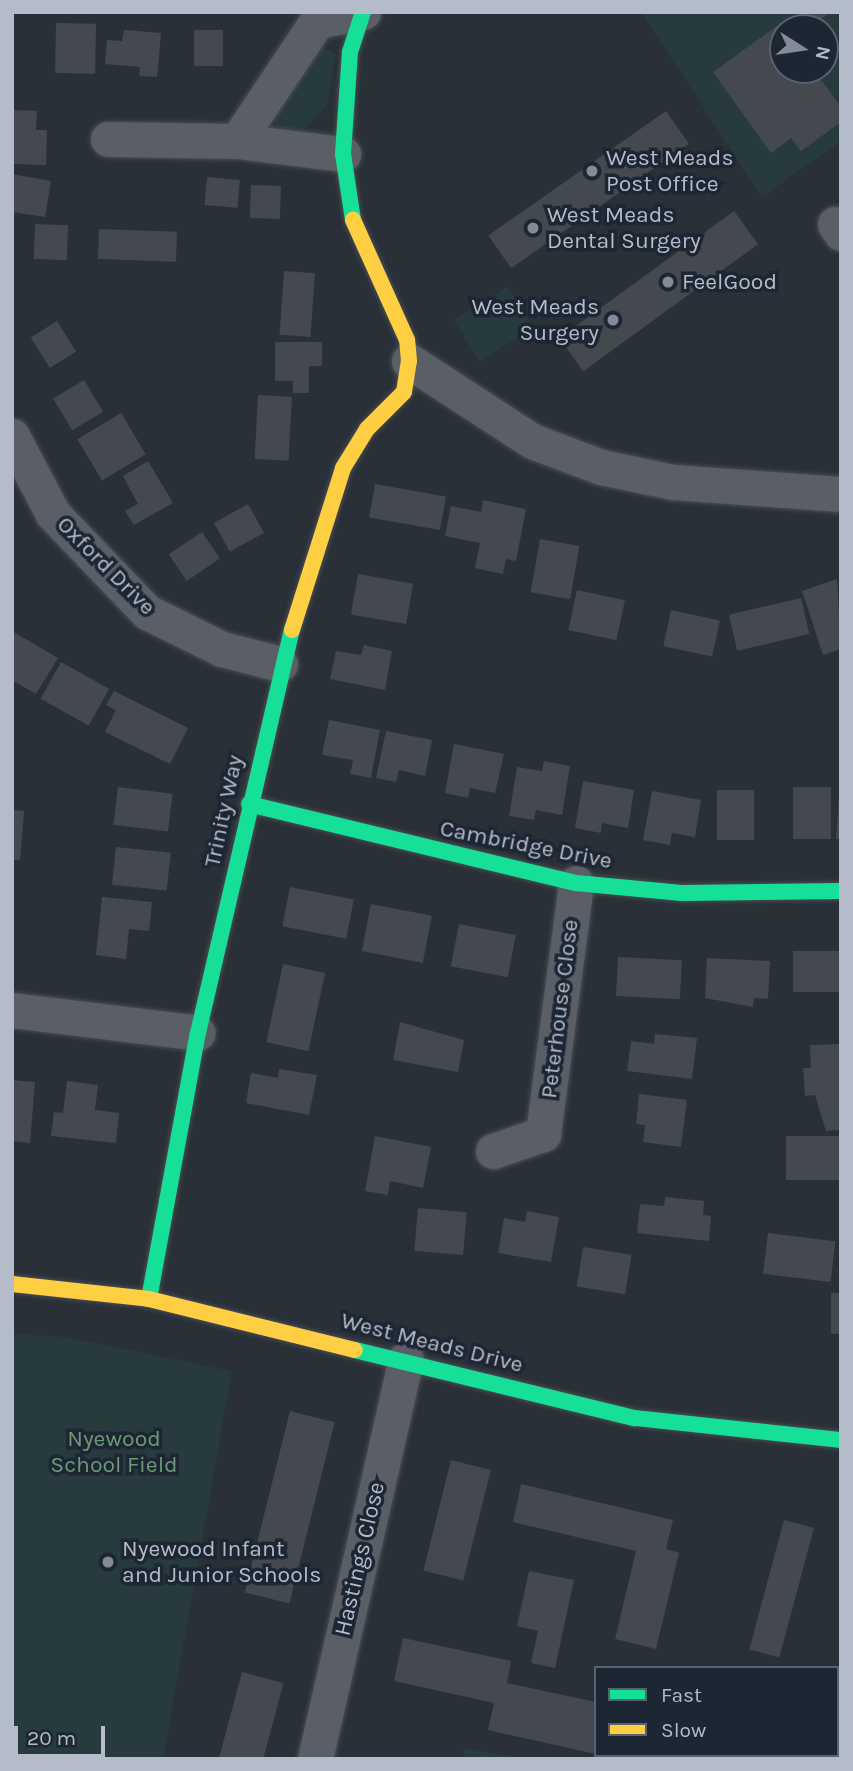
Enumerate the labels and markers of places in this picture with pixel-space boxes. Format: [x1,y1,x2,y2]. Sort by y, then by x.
place label: West Meads Post Office [606,144,734,198]
marker: West Meads Post Office [584,163,600,179]
place label: West Meads Dental Surgery [547,201,701,255]
marker: West Meads Dental Surgery [525,220,541,236]
place label: FeelGood [682,268,777,296]
marker: FeelGood [660,274,676,290]
place label: West Meads Surgery [471,293,599,347]
marker: West Meads Surgery [605,312,621,328]
place label: Nyewood Infant and Junior Schools [122,1535,321,1589]
marker: Nyewood Infant and Junior Schools [100,1554,116,1570]

